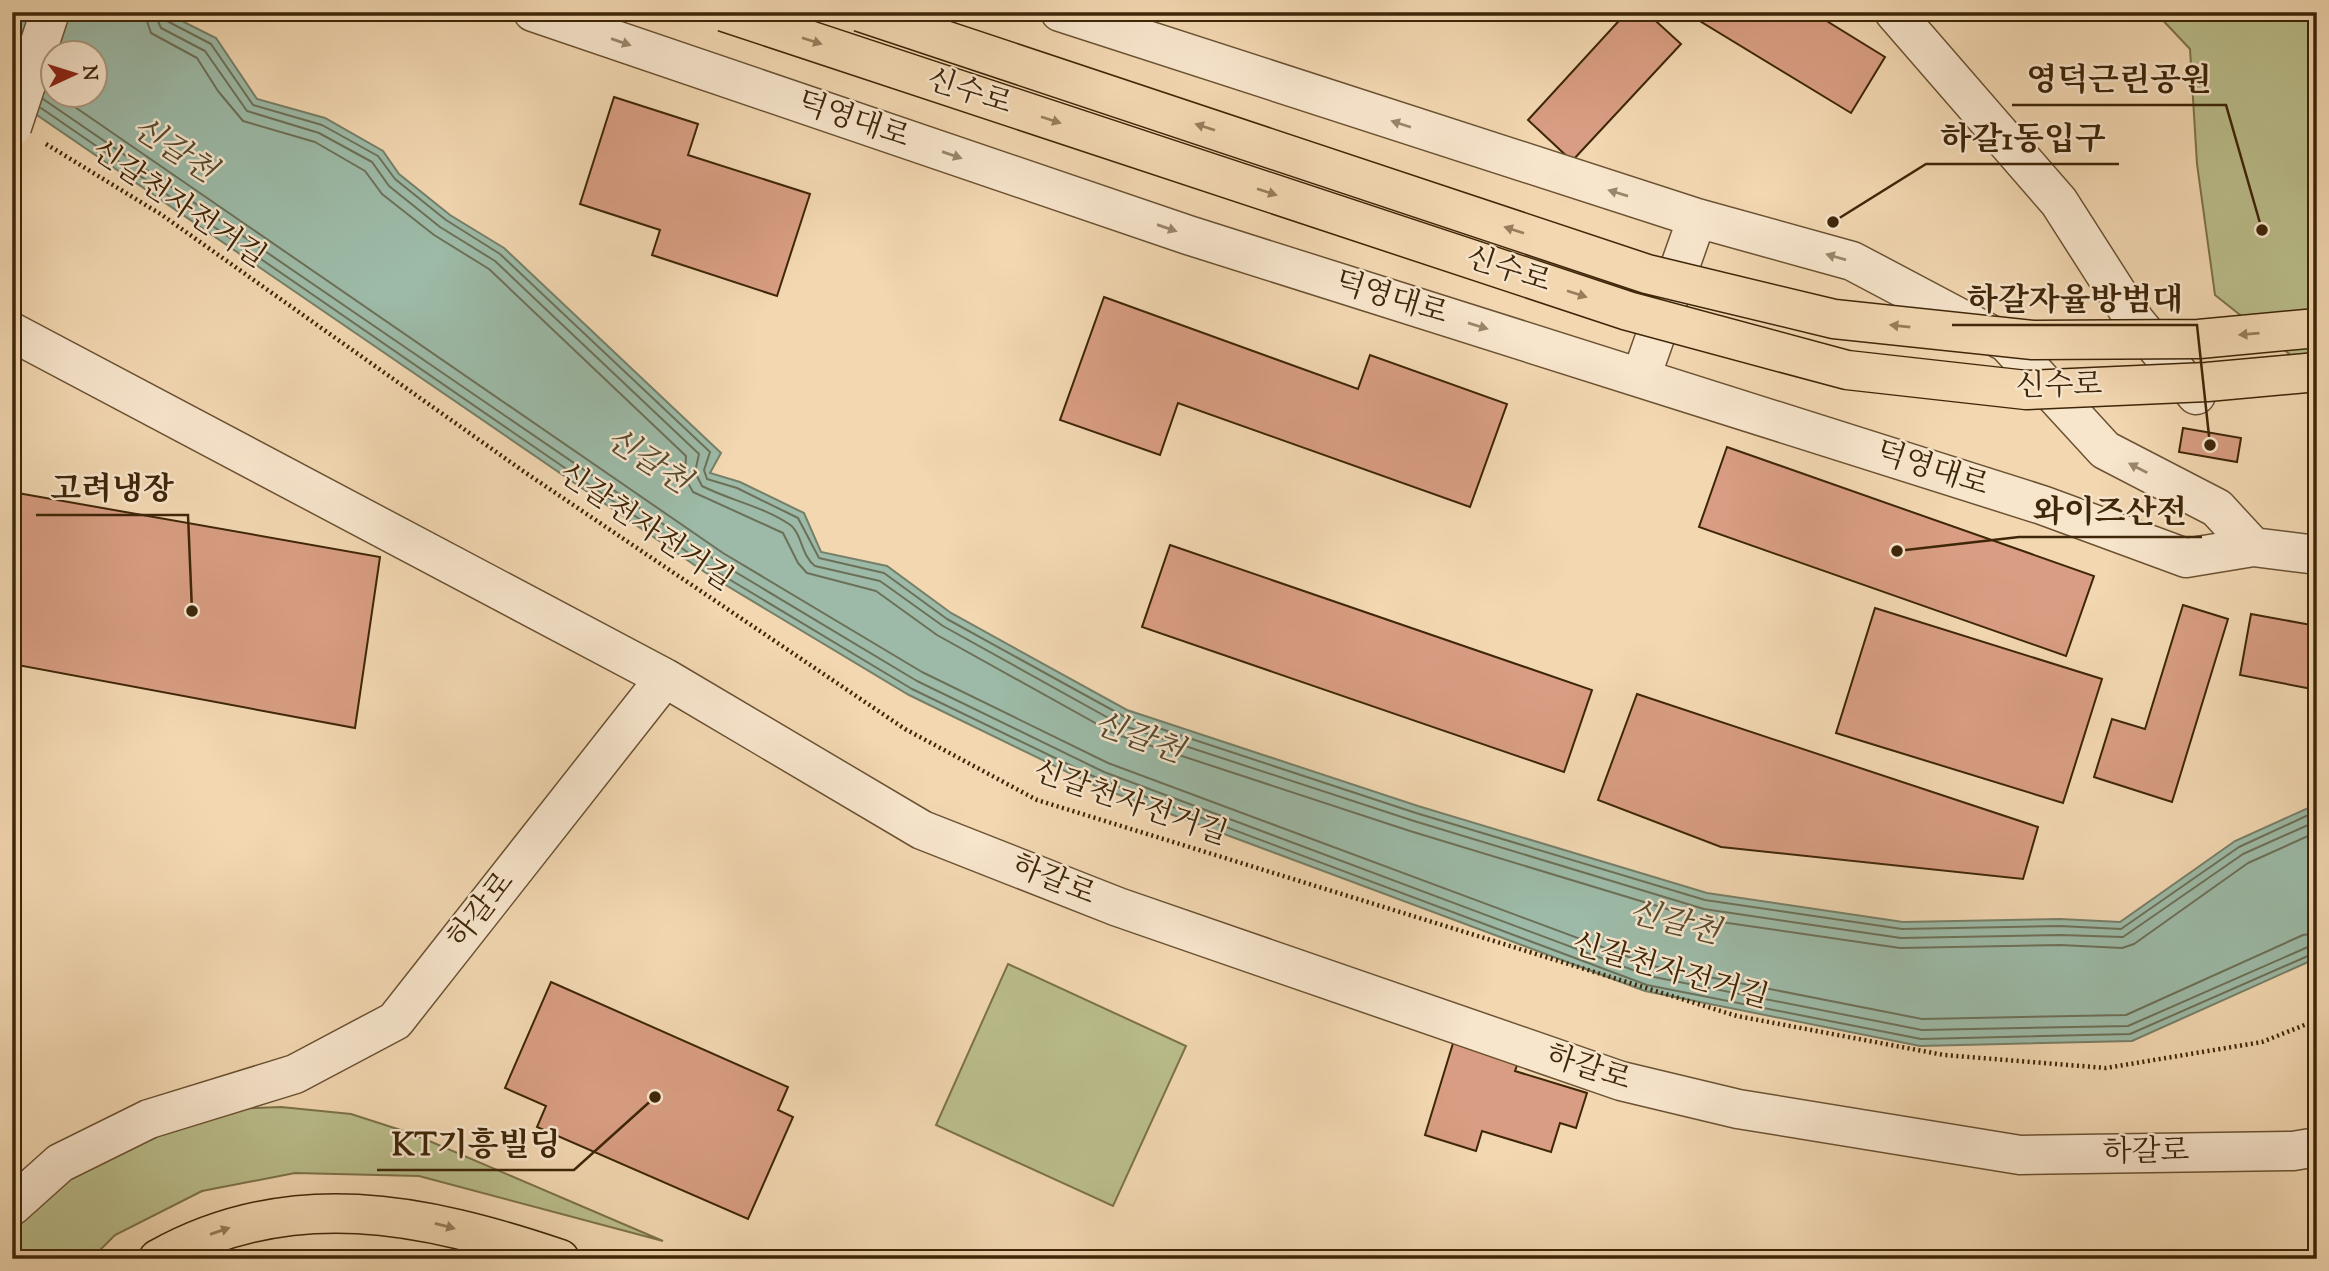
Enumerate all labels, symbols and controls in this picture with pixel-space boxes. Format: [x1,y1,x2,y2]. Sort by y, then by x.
one-way arrow [802,36,823,47]
one-way arrow [610,37,631,48]
north arrow [38,38,108,108]
callout: 영덕근린공원 [2012,52,2226,105]
street label: 신수로 [921,59,1017,127]
text: 영덕근린공원 [2026,59,2212,105]
text: N [74,64,102,81]
street label: 덕영대로 [791,82,915,160]
water label: 신갈천 [122,106,226,197]
callout: 하갈1동입구 [1926,111,2119,164]
one-way arrow [1041,115,1062,126]
one-way arrow [1391,118,1412,129]
text: 하갈1동입구 [1940,118,2106,164]
one-way arrow [1194,121,1215,132]
street label: 신갈천자전거길 [82,130,274,280]
one-way arrow [942,150,963,161]
one-way arrow [1257,187,1278,197]
one-way arrow [1607,187,1628,198]
one-way arrow [1157,223,1178,234]
one-way arrow [1503,224,1524,234]
street label: 신수로 [1460,237,1556,305]
one-way arrow [1826,251,1847,261]
street label: 덕영대로 [1329,261,1453,337]
callout: 하갈자율방범대 [1952,272,2197,325]
text: 하갈자율방범대 [1967,279,2183,325]
one-way arrow [1566,289,1587,299]
one-way arrow [1889,320,1911,331]
one-way arrow [1468,321,1489,332]
one-way arrow [2238,329,2260,340]
street label: 신수로 [2015,365,2103,409]
water label: 신갈천 [596,417,700,508]
street label: 덕영대로 [1870,432,1994,508]
street label: 신갈천자전거길 [549,453,741,603]
callout: 고려냉장 [36,462,188,515]
one-way arrow [2128,462,2148,474]
text: 고려냉장 [50,468,174,514]
callout: 와이즈산전 [2019,484,2202,537]
text: 와이즈산전 [2033,491,2187,537]
water label: 신갈천 [1087,702,1191,777]
street label: 신갈천자전거길 [1027,751,1233,857]
street label: 하갈로 [1005,845,1101,917]
street label: 하갈로 [438,863,526,958]
water label: 신갈천 [1623,890,1727,958]
street label: 신갈천자전거길 [1567,923,1773,1021]
street label: 하갈로 [1540,1035,1636,1103]
callout: KT기흥빌딩 [377,1117,574,1170]
text: KT기흥빌딩 [392,1124,560,1170]
street label: 하갈로 [2102,1131,2190,1175]
one-way arrow [434,1221,456,1232]
one-way arrow [210,1225,231,1236]

